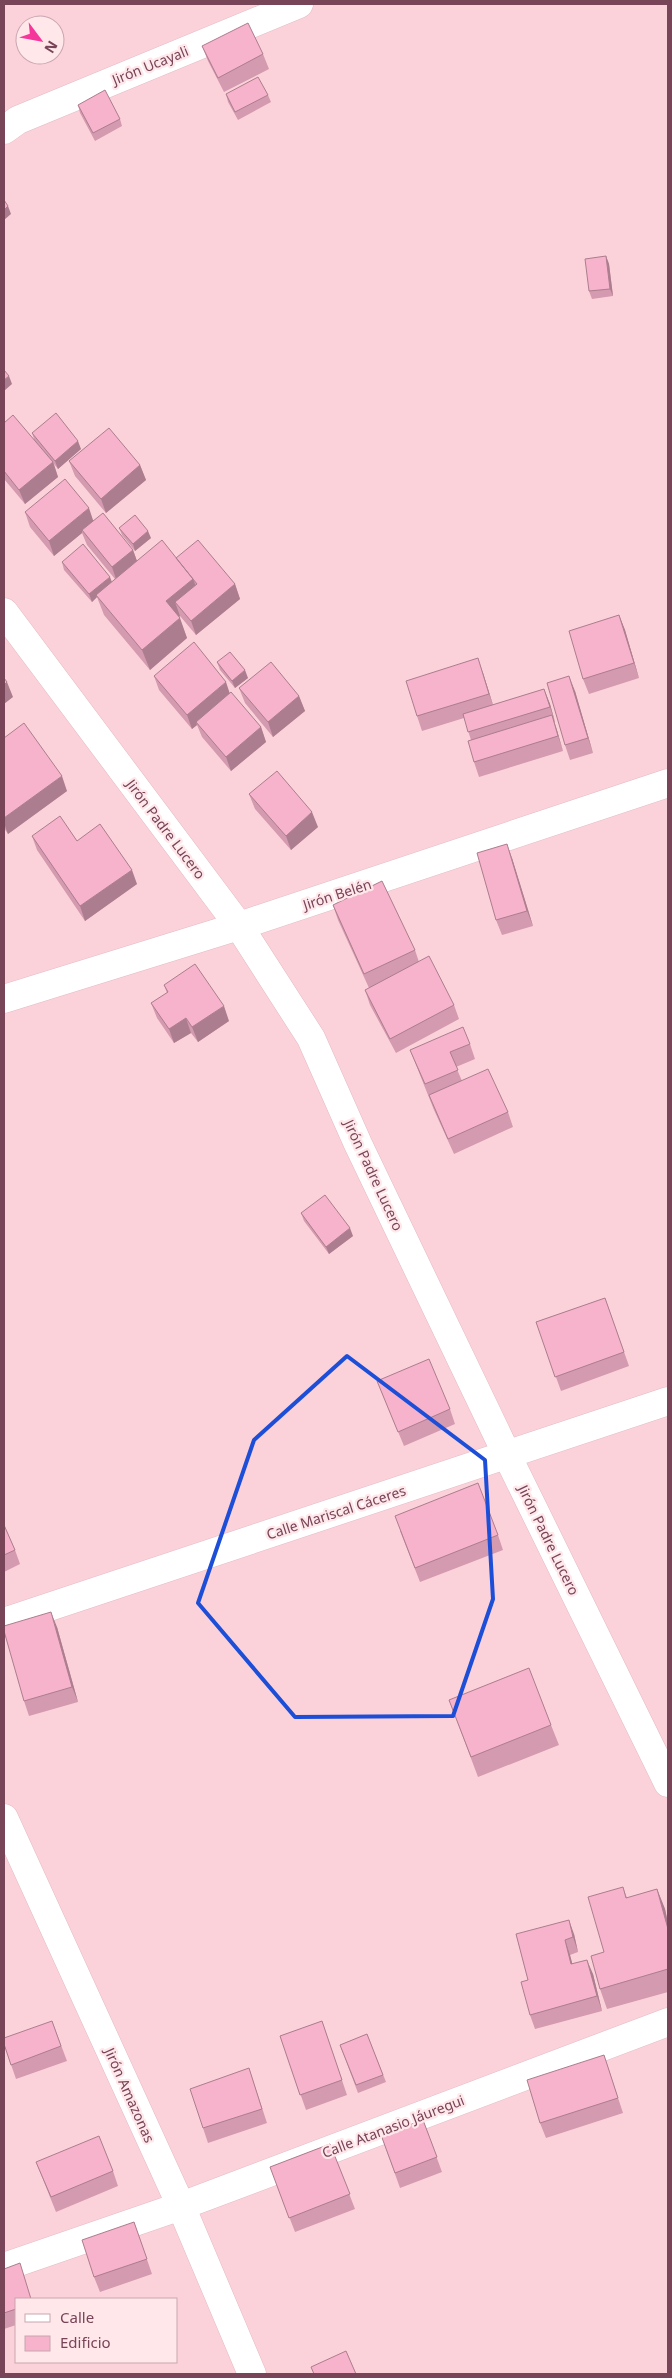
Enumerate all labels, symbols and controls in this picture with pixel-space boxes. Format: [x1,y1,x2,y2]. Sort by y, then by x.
north arrow [15,15,65,65]
text: N [40,37,63,57]
street label: Jirón Ucayali [107,41,191,90]
street label: Jirón Padre Lucero [121,774,210,883]
street label: Jirón Belén [298,874,374,915]
street label: Jirón Padre Lucero [339,1115,408,1234]
street label: Calle Mariscal Cáceres [264,1480,408,1543]
street label: Jirón Padre Lucero [513,1480,584,1598]
street label: Jirón Amazonas [100,2043,160,2146]
street label: Calle Atanasio Jáuregui [319,2090,467,2162]
legend [15,2298,178,2363]
text: Calle [60,2307,94,2327]
text: Edificio [60,2332,111,2352]

